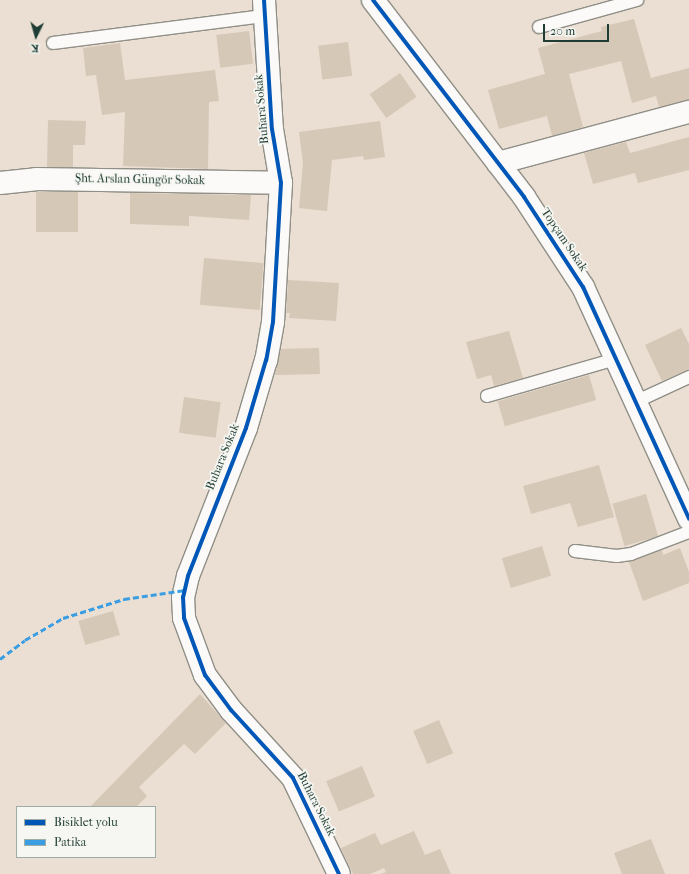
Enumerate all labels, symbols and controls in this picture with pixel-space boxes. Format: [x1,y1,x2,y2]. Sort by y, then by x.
north arrow [16,16,56,56]
scale bar [545,16,611,42]
text: 20 m [550,24,575,38]
text: K [30,42,39,55]
street label: Buhara Sokak [252,73,272,145]
street label: Şht. Arslan Güngör Sokak [75,172,205,188]
street label: Topçam Sokak [538,206,590,274]
street label: Buhara Sokak [203,422,243,492]
street label: Buhara Sokak [294,769,338,839]
legend [16,806,156,858]
text: Bisiklet yolu [54,815,118,829]
text: Patika [54,835,86,849]

